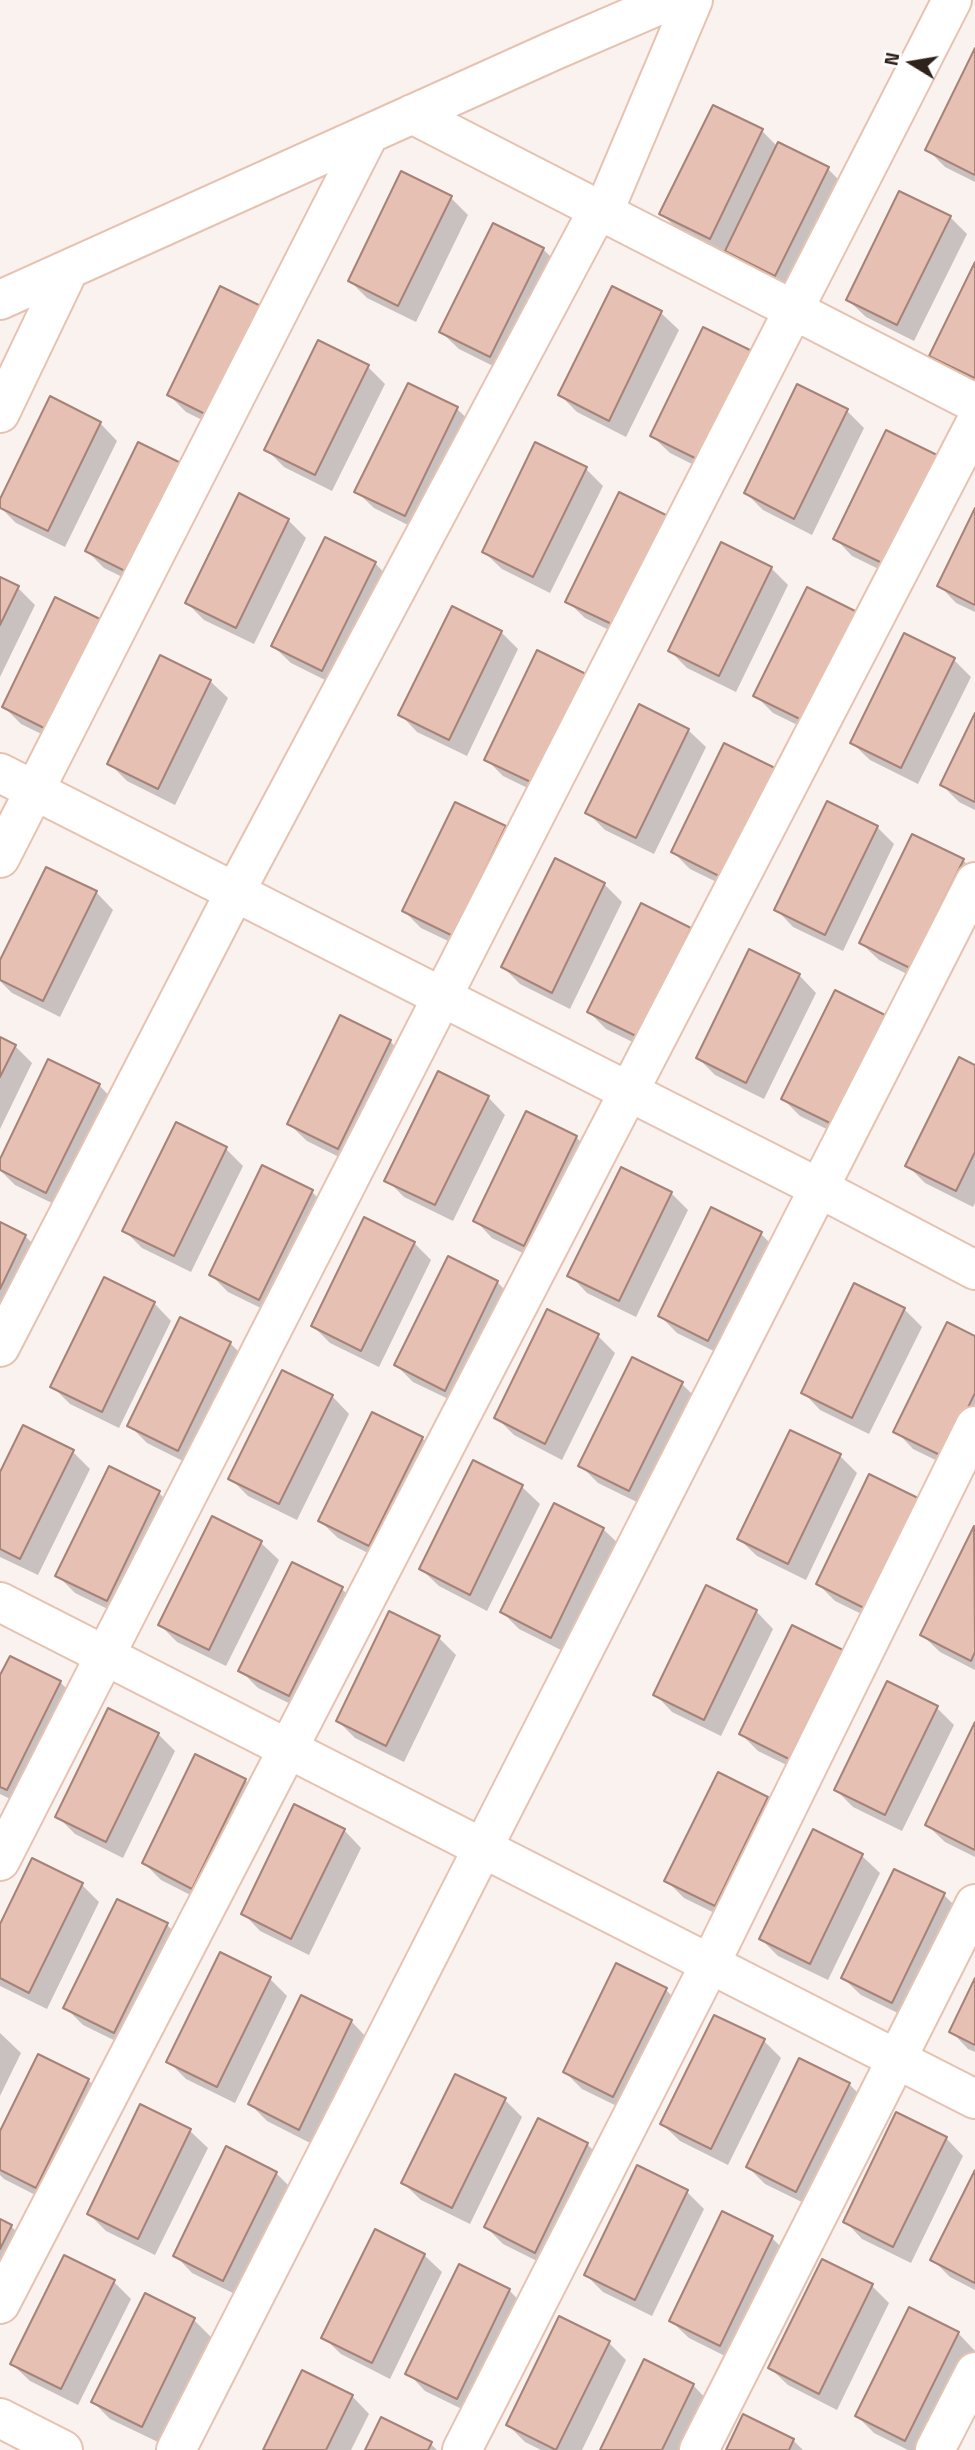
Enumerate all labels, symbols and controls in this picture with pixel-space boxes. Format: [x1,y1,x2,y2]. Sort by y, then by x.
north arrow [877,28,947,98]
text: N [875,50,906,68]

